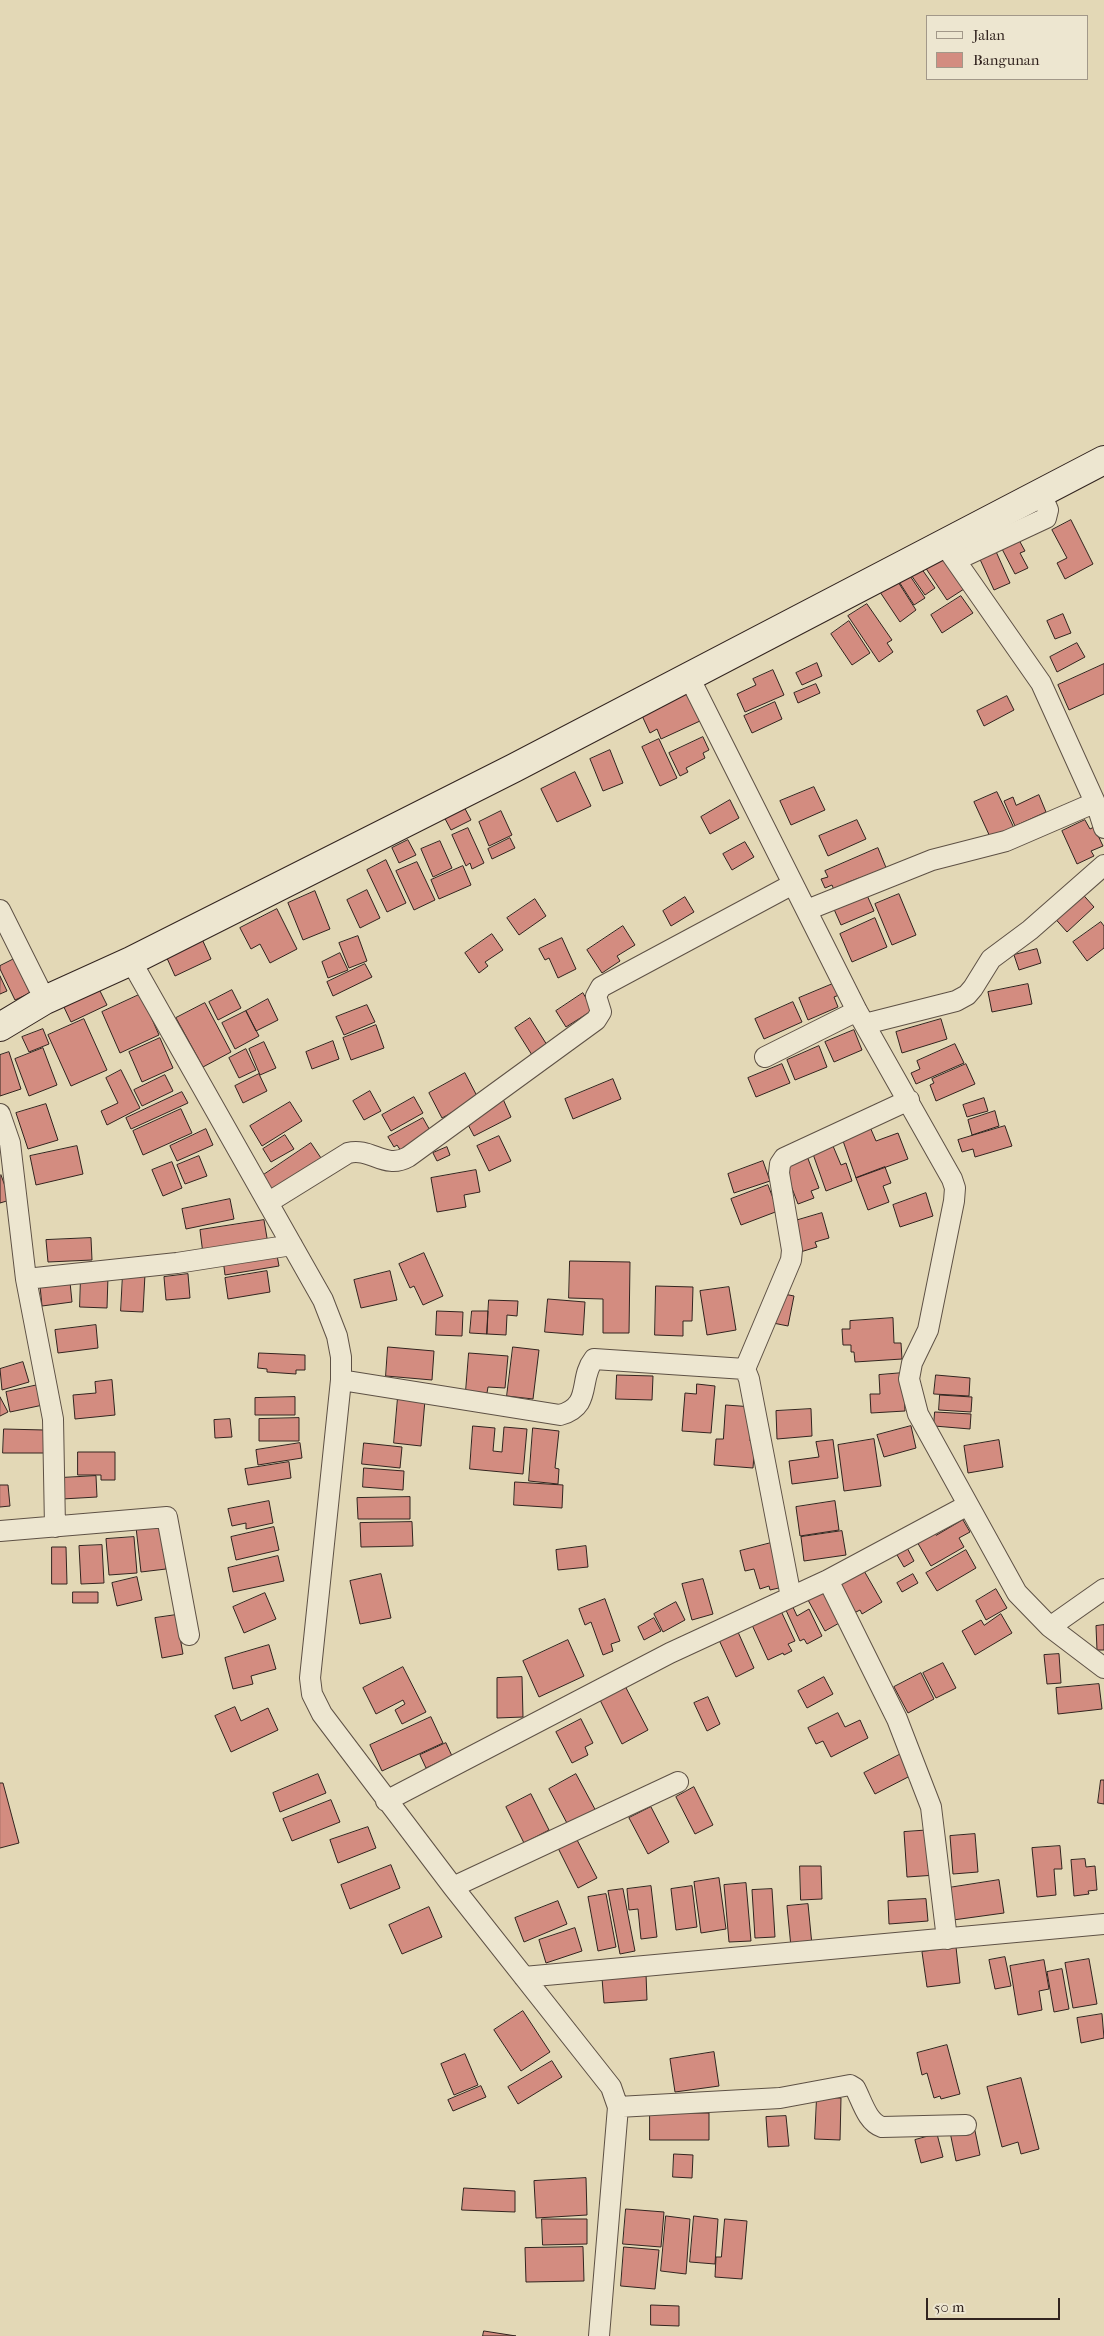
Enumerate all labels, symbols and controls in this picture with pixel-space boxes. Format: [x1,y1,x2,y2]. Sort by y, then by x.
legend [926,15,1089,80]
text: Jalan [973,26,1005,44]
text: Bangunan [973,51,1040,69]
scale bar [929,2288,1063,2320]
text: 50 m [934,2298,964,2316]

